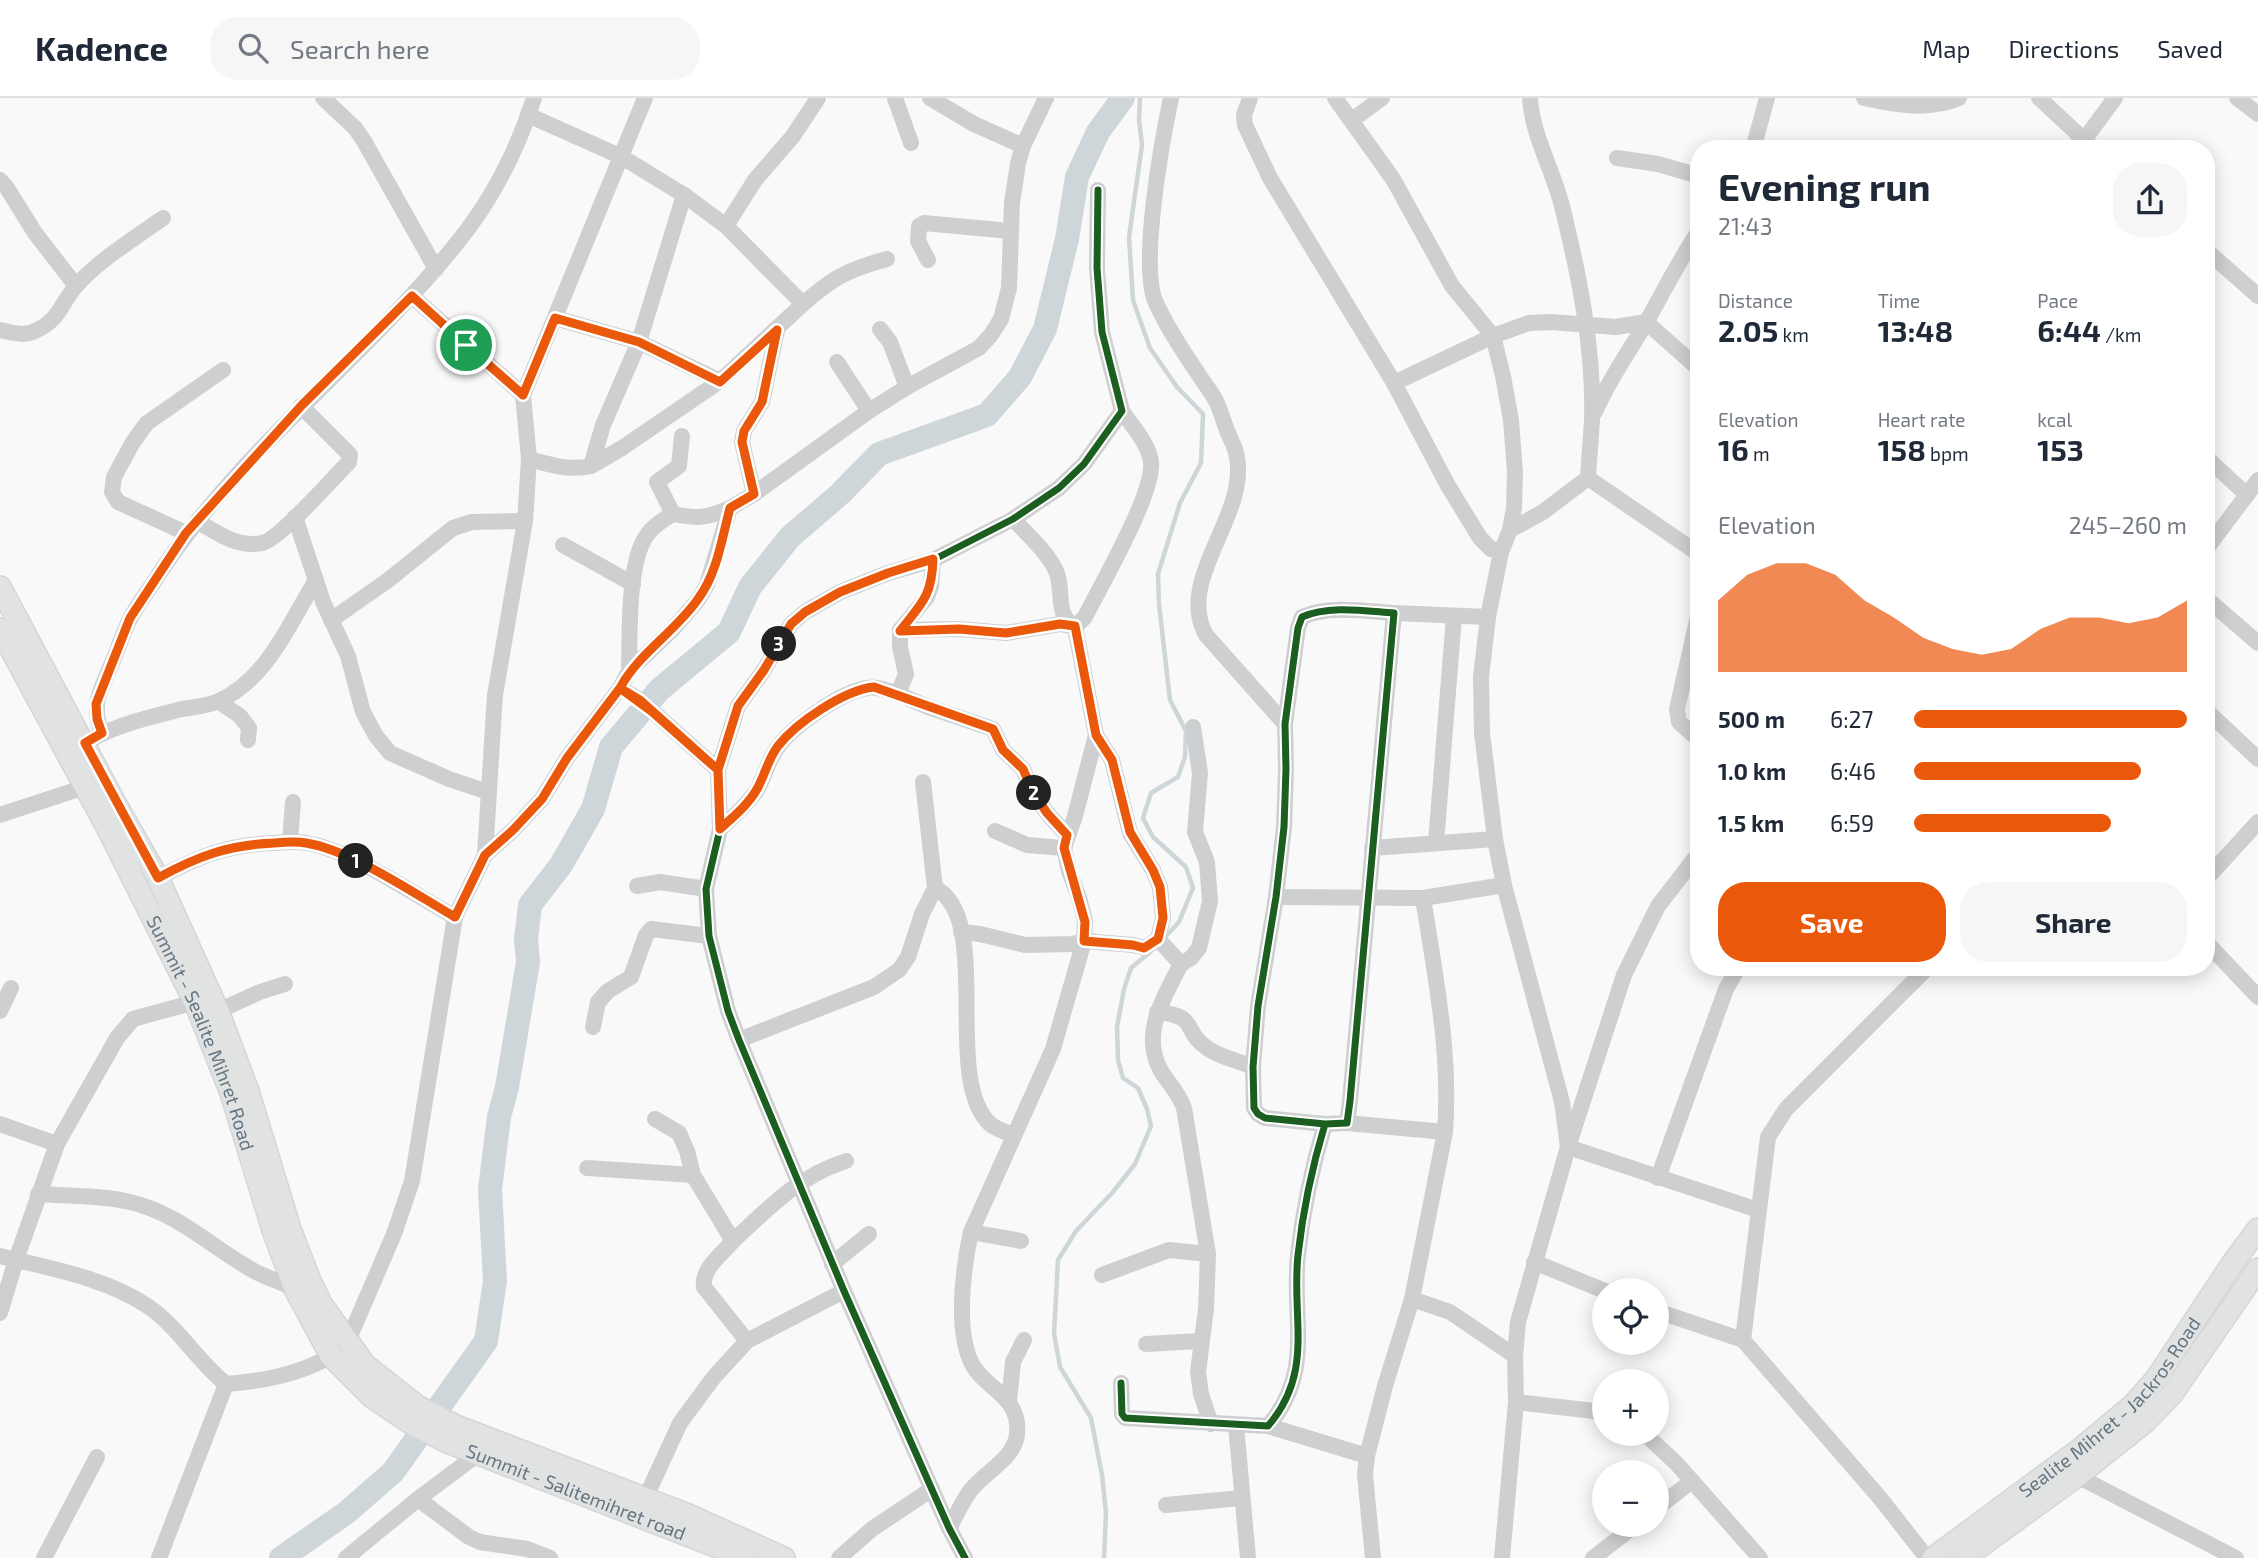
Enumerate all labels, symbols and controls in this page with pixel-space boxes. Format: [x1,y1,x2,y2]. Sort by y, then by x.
search box [210,17,700,80]
text: Kadence [35,28,168,68]
icon: search [234,29,272,67]
text: Search here [290,33,430,64]
text: Map [1922,34,1970,63]
text: Directions [2008,34,2119,63]
text: Saved [2157,34,2223,63]
text: Evening run [1718,163,1931,209]
button: share [2113,163,2187,237]
text: 21:43 [1718,212,1772,240]
text: Distance [1718,289,1793,312]
text: Time [1878,289,1920,312]
text: Pace [2037,289,2078,312]
text: 2.05 [1718,312,1778,348]
text: 13:48 [1878,312,1953,348]
text: 6:44 [2037,312,2101,348]
pin [436,315,496,375]
text: km [1778,323,1809,346]
text: /km [2101,323,2141,346]
icon: arrive [447,326,485,364]
text: Elevation [1718,408,1799,431]
text: Heart rate [1878,408,1966,431]
text: kcal [2037,408,2072,431]
text: 16 [1718,431,1749,467]
text: 158 [1878,431,1926,467]
text: 153 [2037,431,2084,467]
text: m [1749,442,1770,465]
text: bpm [1926,442,1969,465]
text: Elevation [1718,511,1816,539]
text: 245–260 m [2069,511,2187,539]
pin: 3 [762,626,796,662]
text: 3 [773,632,784,655]
text: 500 m [1718,705,1785,733]
text: 6:27 [1830,705,1873,733]
text: 1.0 km [1718,757,1786,785]
text: 6:46 [1830,757,1876,785]
pin: 2 [1016,776,1052,810]
text: 2 [1028,781,1039,804]
text: 1.5 km [1718,809,1784,837]
text: 6:59 [1830,809,1874,837]
pin: 1 [338,844,374,878]
text: 1 [351,849,360,872]
button: Save [1718,882,1946,962]
button: Share [1960,882,2187,962]
street label: Summit - Sealite Mihret Road [142,912,260,1153]
map controls [1592,1278,1669,1537]
button: locate [1592,1278,1669,1355]
street label: Sealite Mihret - Jackros Road [2014,1312,2205,1502]
button: + [1592,1369,1669,1446]
street label: Summit - Salitemihret road [463,1438,689,1545]
button: − [1592,1460,1669,1537]

